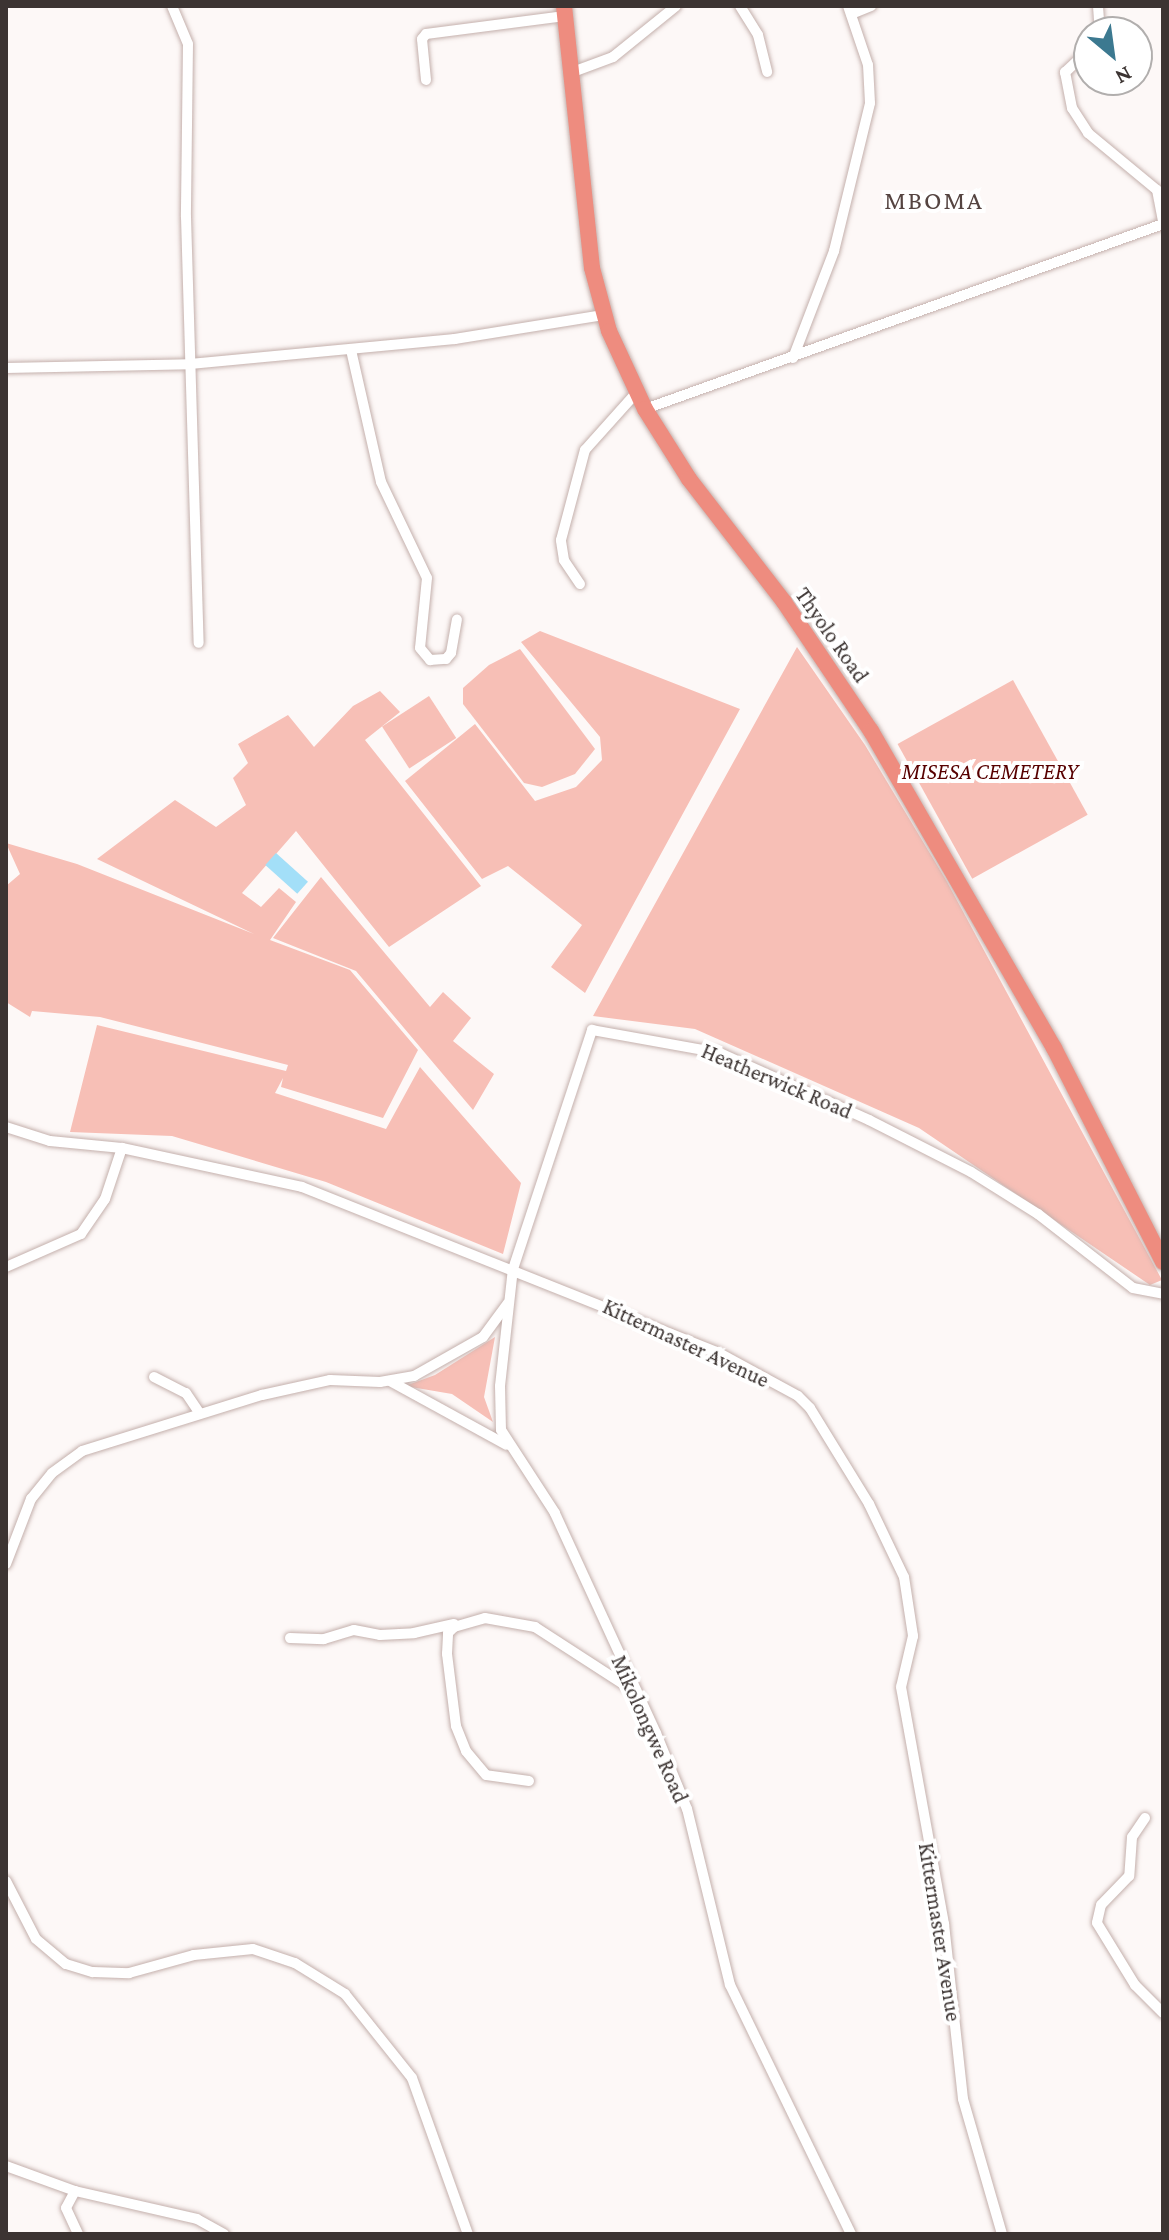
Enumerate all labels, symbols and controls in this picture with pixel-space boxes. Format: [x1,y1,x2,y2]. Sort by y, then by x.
north arrow [1073,16,1153,96]
text: N [1111,61,1137,90]
district label: MBOMA [884,185,984,217]
street label: Thyolo Road [790,582,874,688]
park label: MISESA CEMETERY [902,759,1078,785]
street label: Heatherwick Road [698,1037,856,1125]
street label: Kittermaster Avenue [599,1293,773,1393]
street label: Mikolongwe Road [606,1651,694,1807]
street label: Kittermaster Avenue [913,1841,967,2023]

